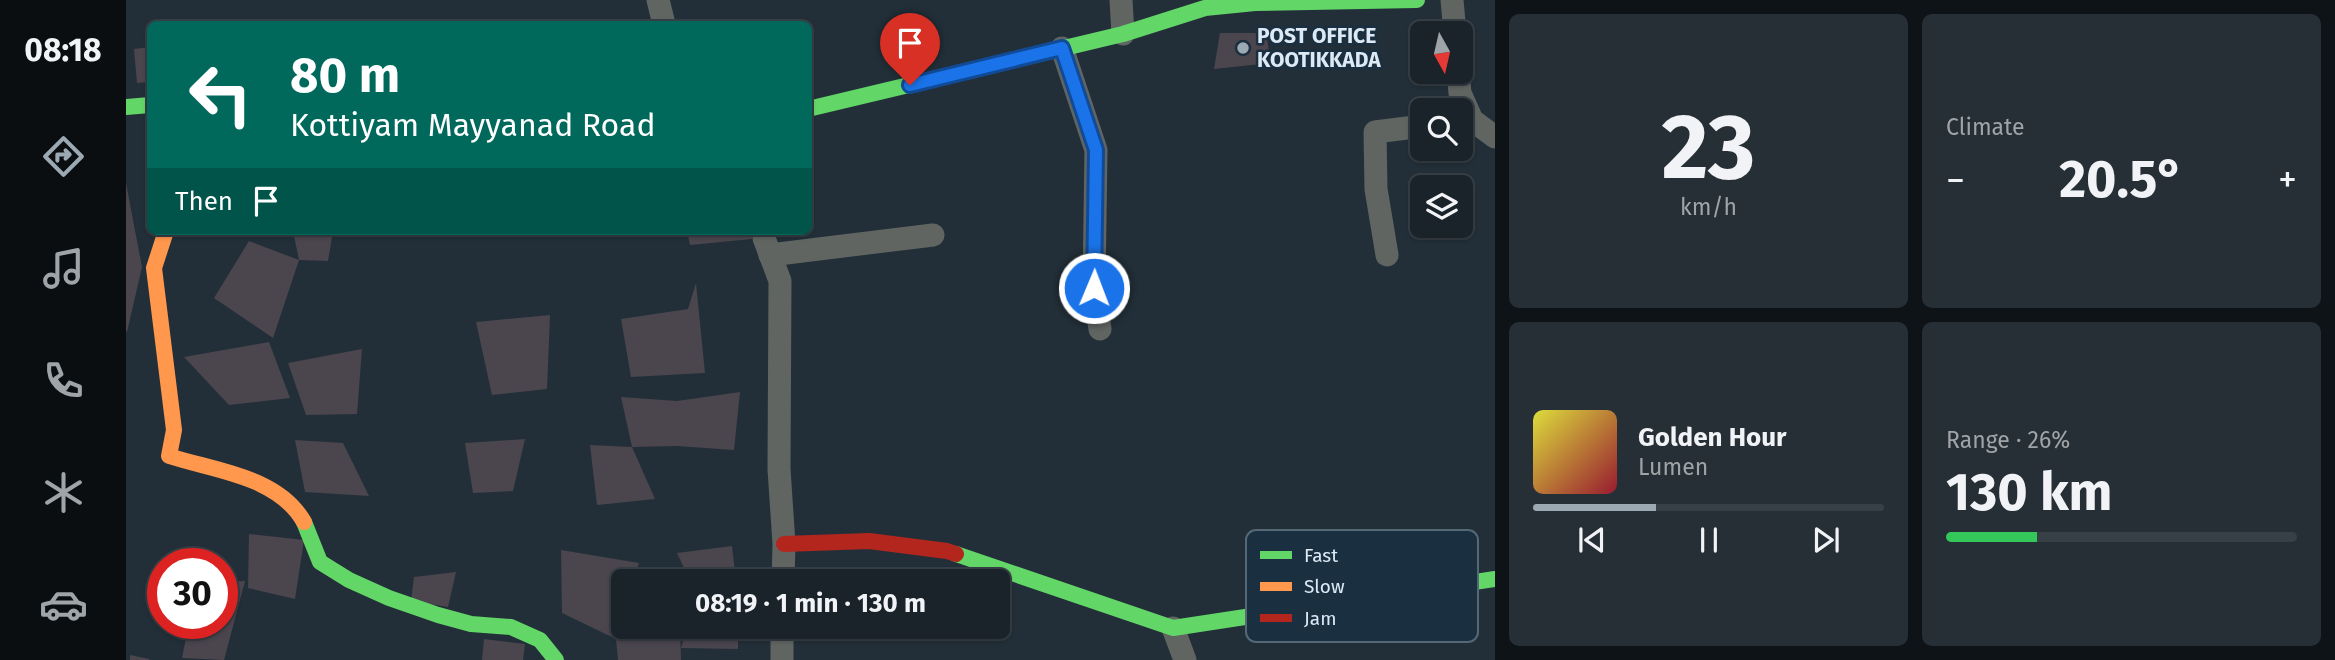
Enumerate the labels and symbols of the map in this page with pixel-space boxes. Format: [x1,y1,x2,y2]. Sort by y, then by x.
pin [880,13,940,85]
north arrow [1410,21,1474,84]
place label: POST OFFICE KOOTIKKADA [1257,23,1381,73]
marker: POST OFFICE KOOTIKKADA [1235,40,1251,56]
position arrow [1057,251,1131,325]
legend [1246,530,1478,642]
text: Fast [1304,544,1338,567]
speed limit sign: 30 [147,548,238,639]
text: Slow [1304,575,1345,598]
text: Jam [1304,607,1336,630]

